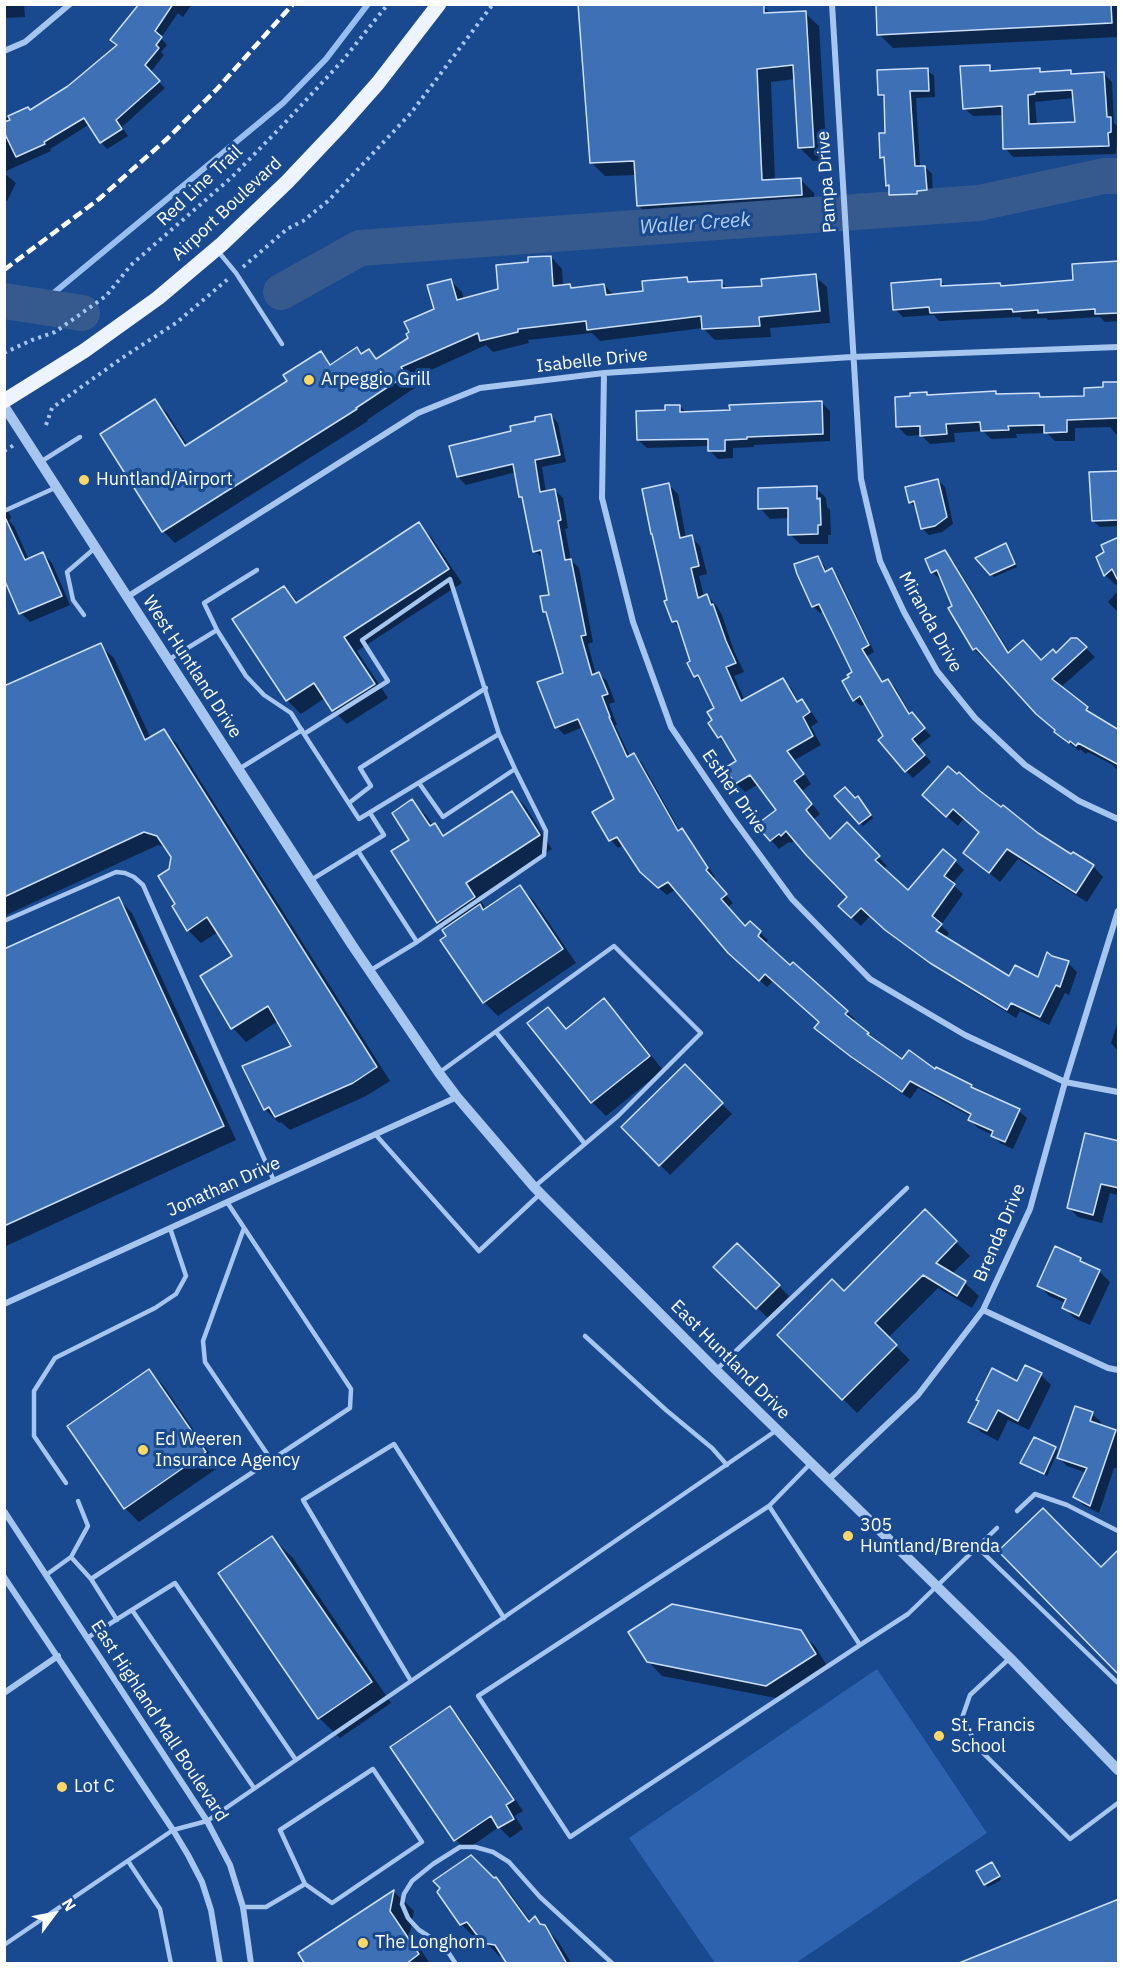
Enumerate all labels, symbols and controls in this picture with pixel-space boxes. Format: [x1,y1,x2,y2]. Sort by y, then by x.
street label: Pampa Drive [813,130,841,234]
street label: Red Line Trail [153,141,247,231]
street label: Airport Boulevard [168,153,286,265]
water label: Waller Creek [639,208,751,240]
street label: Isabelle Drive [535,344,649,378]
place label: Arpeggio Grill [321,369,431,391]
marker: Arpeggio Grill [302,373,316,387]
place label: Huntland/Airport [96,469,233,491]
marker: Huntland/Airport [77,473,91,487]
street label: Miranda Drive [894,568,966,676]
street label: West Huntland Drive [138,592,246,742]
street label: Esther Drive [697,746,771,838]
street label: Jonathan Drive [164,1152,284,1222]
street label: Brenda Drive [970,1181,1030,1285]
street label: East Huntland Drive [666,1296,794,1424]
place label: Ed Weeren Insurance Agency [155,1429,300,1472]
marker: Ed Weeren Insurance Agency [136,1443,150,1457]
place label: 305 Huntland/Brenda [860,1515,1000,1558]
marker: 305 Huntland/Brenda [841,1529,855,1543]
street label: East Highland Mall Boulevard [86,1616,232,1826]
place label: St. Francis School [951,1715,1035,1758]
marker: St. Francis School [932,1729,946,1743]
place label: Lot C [74,1776,115,1798]
marker: Lot C [55,1780,69,1794]
north arrow [24,1884,84,1944]
text: N [58,1894,81,1915]
place label: The Longhorn [375,1932,485,1954]
marker: The Longhorn [356,1936,370,1950]

